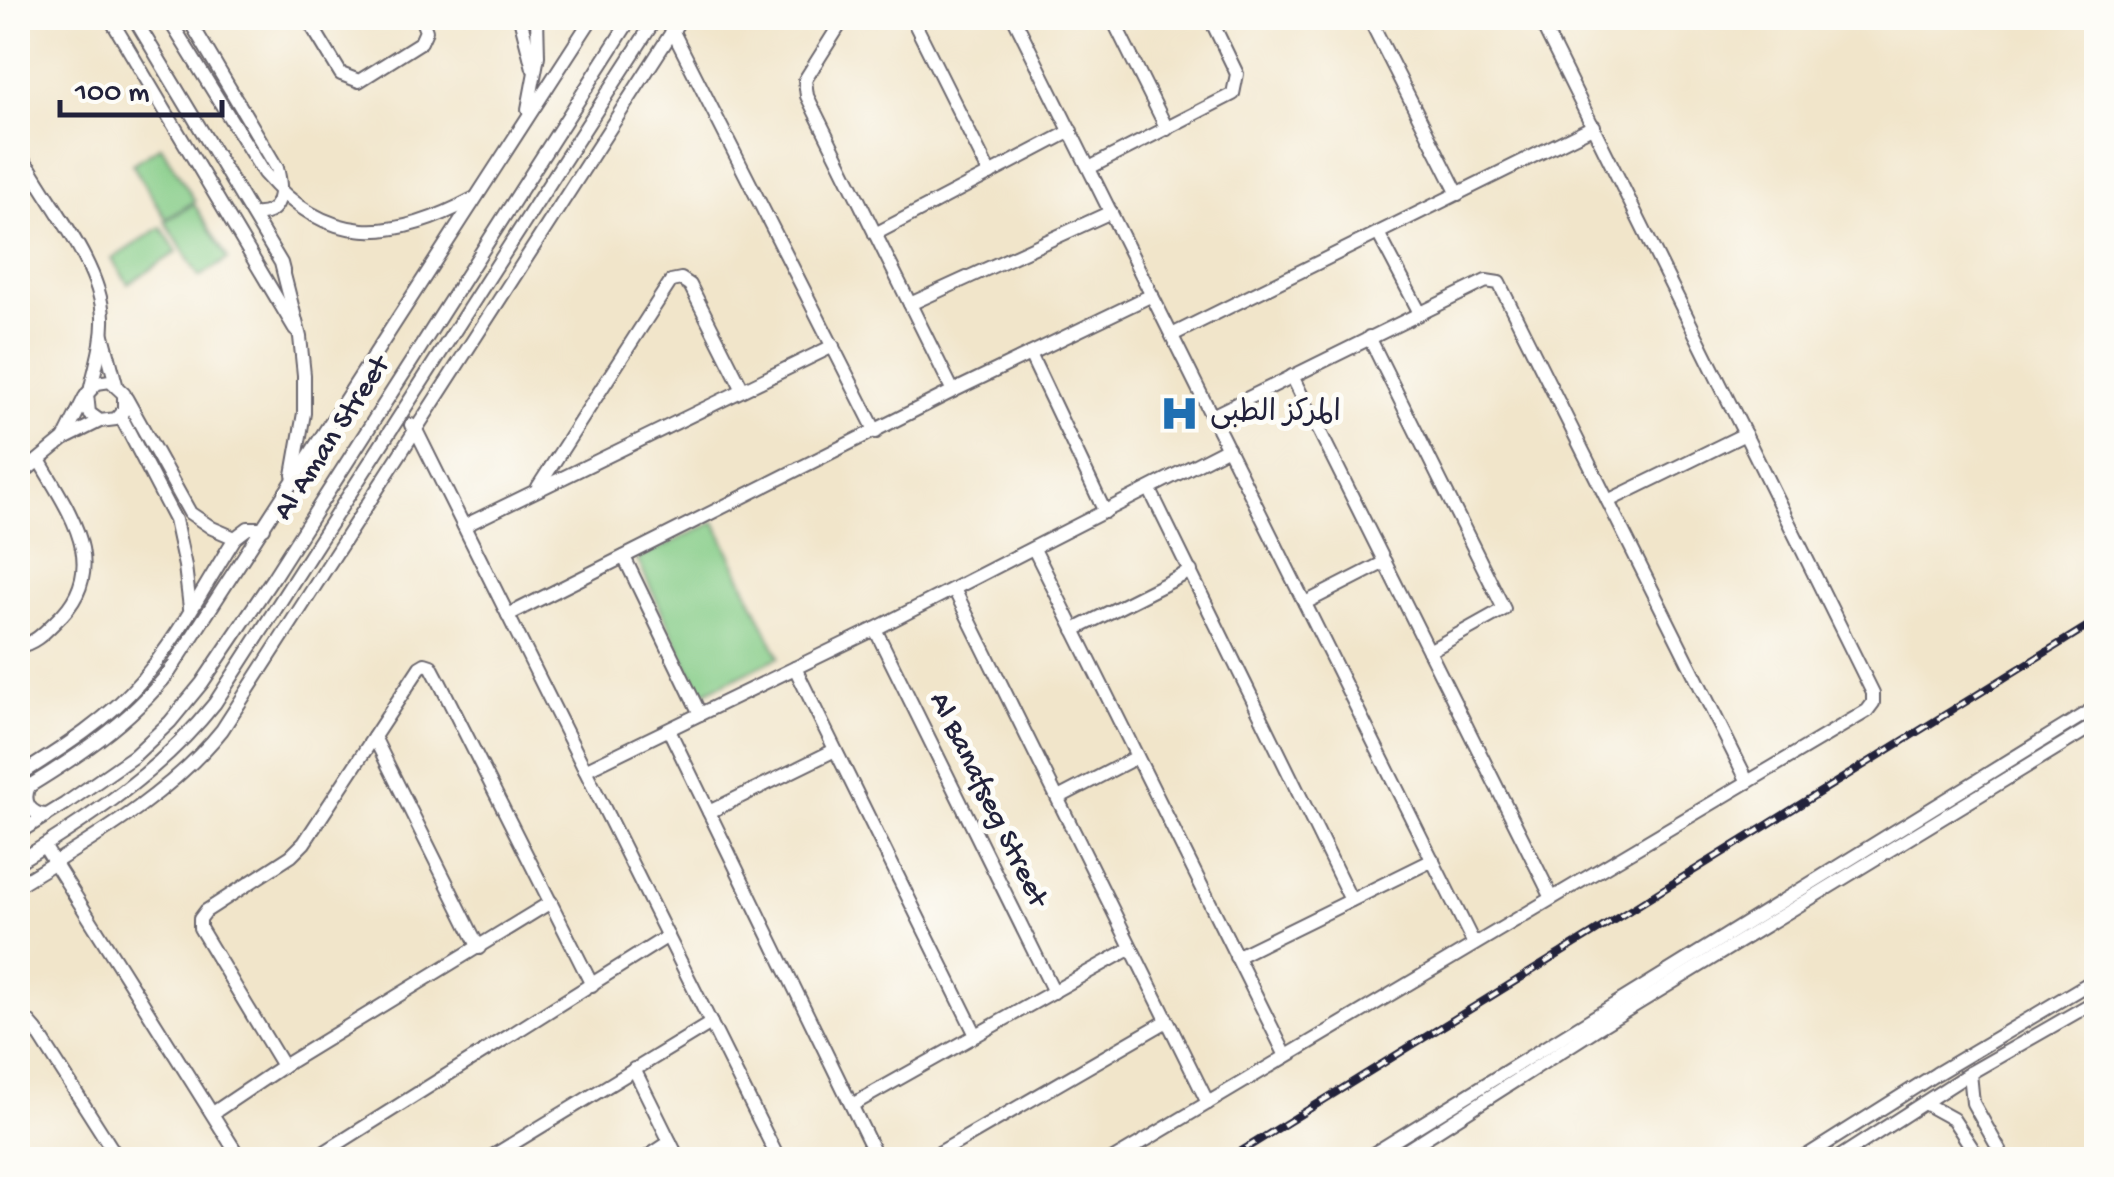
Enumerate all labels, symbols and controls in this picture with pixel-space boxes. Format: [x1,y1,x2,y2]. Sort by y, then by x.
scale bar [60,55,222,117]
text: 100 m [74,77,150,112]
street label: Al Aman Street [267,348,400,528]
hospital icon: المركز الطبى [1159,393,1201,435]
place label: المركز الطبى [1210,397,1341,432]
street label: Al Banafseg Street [920,687,1055,915]

